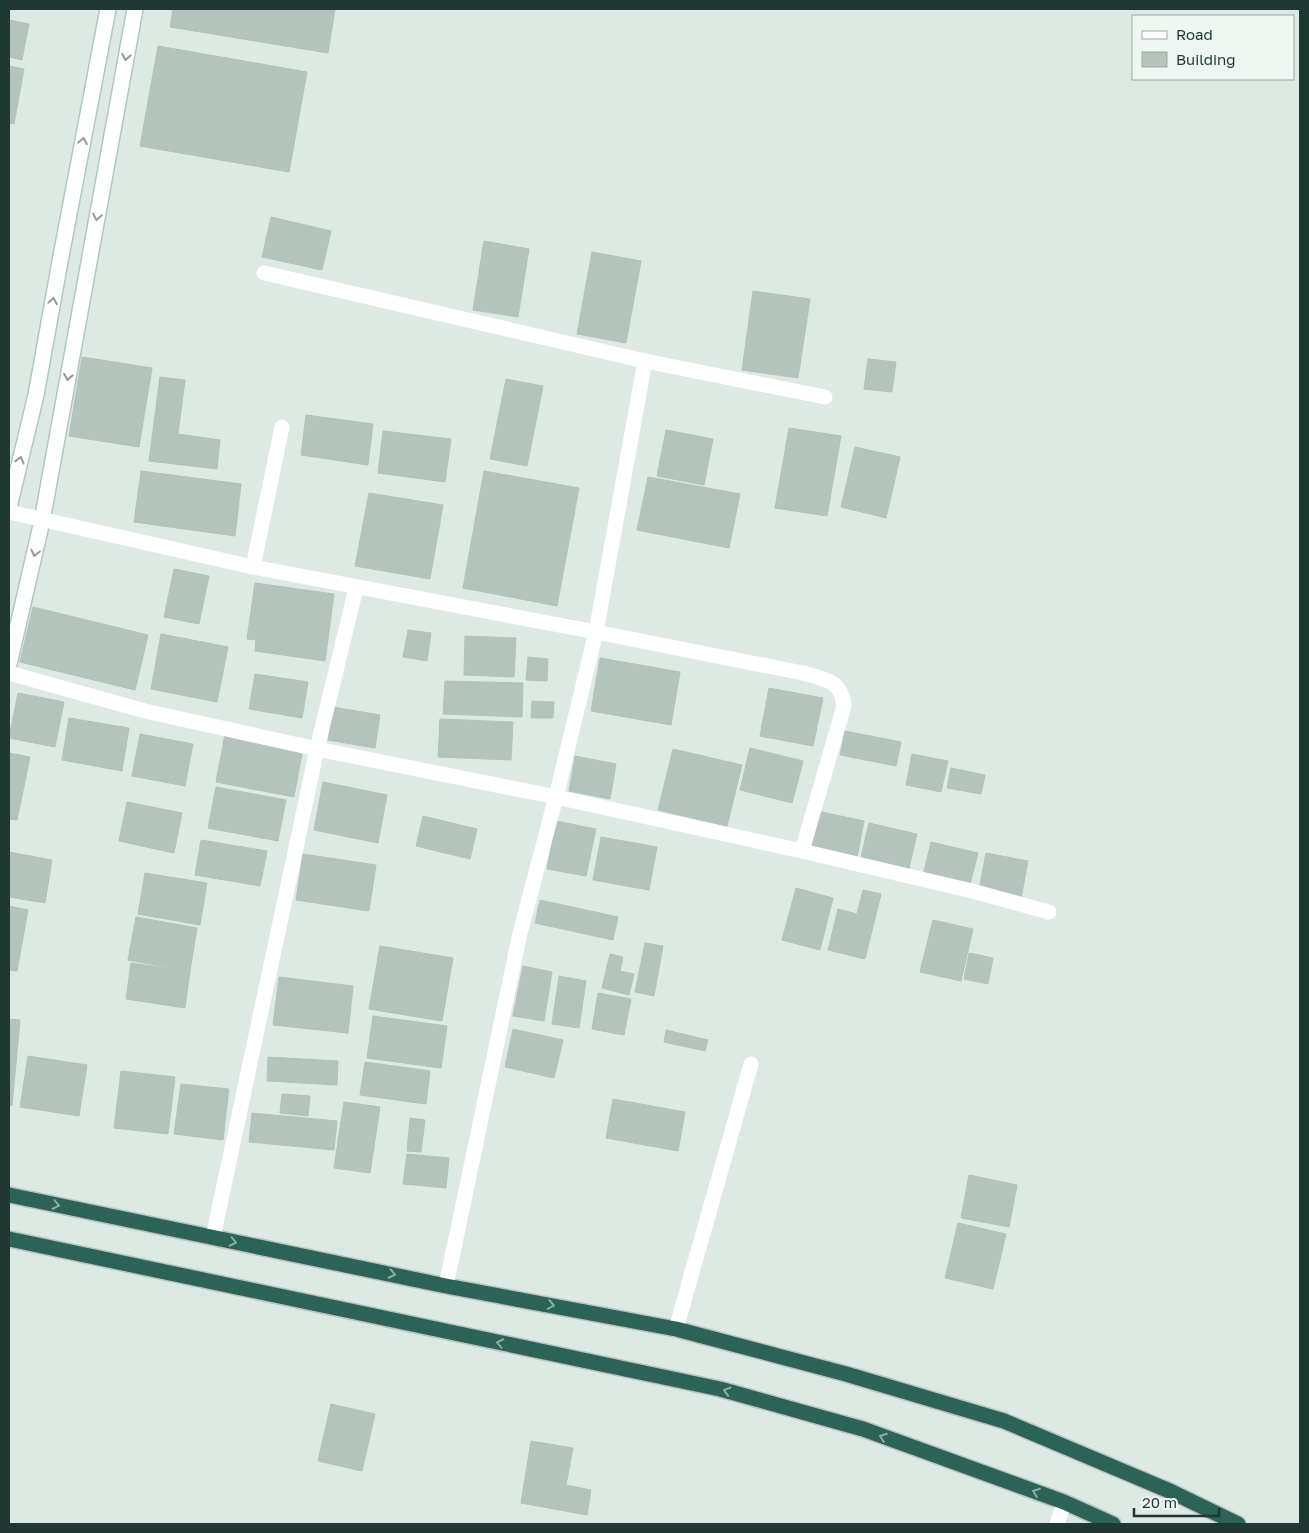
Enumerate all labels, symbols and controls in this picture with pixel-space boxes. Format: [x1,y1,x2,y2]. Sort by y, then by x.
legend [1132,15,1294,80]
text: Road [1176,25,1213,43]
text: Building [1176,50,1236,68]
one-way arrow [122,52,132,61]
one-way arrow [77,137,88,146]
one-way arrow [93,212,103,221]
one-way arrow [48,297,58,305]
one-way arrow [64,372,74,381]
one-way arrow [15,457,25,465]
one-way arrow [30,549,41,558]
one-way arrow [52,1199,61,1209]
one-way arrow [228,1236,237,1246]
one-way arrow [387,1269,396,1279]
one-way arrow [547,1300,556,1310]
one-way arrow [496,1338,504,1349]
one-way arrow [724,1387,732,1397]
one-way arrow [879,1433,888,1443]
scale bar [1134,1486,1219,1518]
one-way arrow [1032,1488,1041,1498]
text: 20 m [1142,1493,1177,1511]

